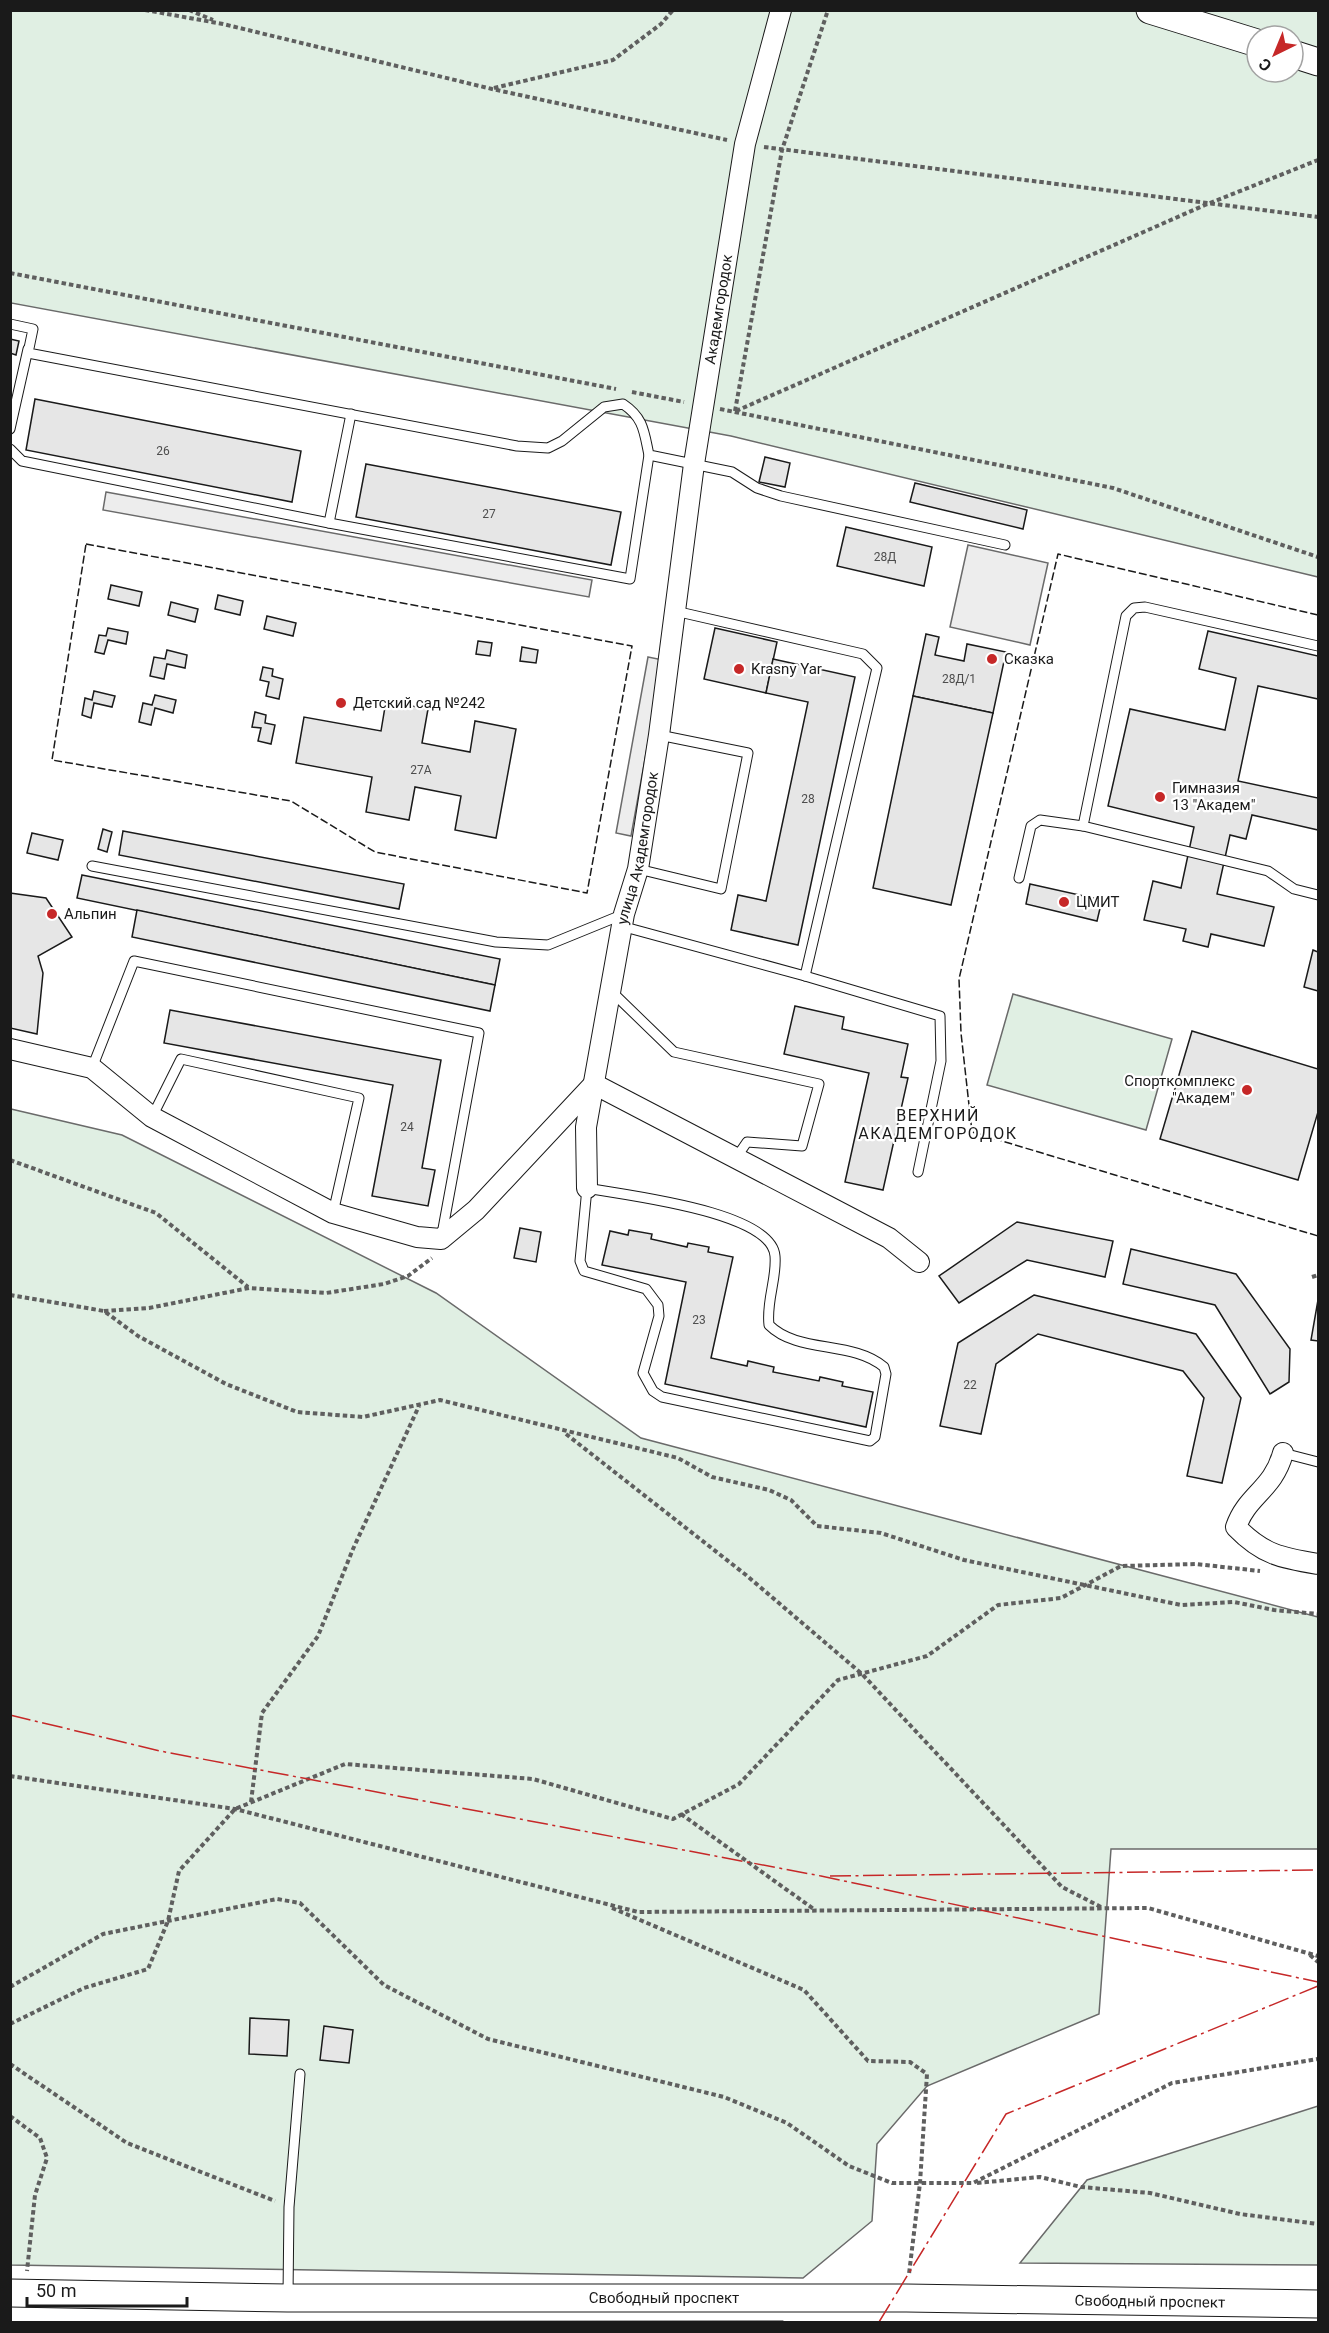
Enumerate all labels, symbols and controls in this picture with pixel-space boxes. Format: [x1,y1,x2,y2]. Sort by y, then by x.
north arrow [1245,24,1305,84]
text: С [1255,54,1275,75]
street label: Академгородок [701,253,736,366]
house number: 26 [156,444,170,458]
house number: 27 [482,507,496,521]
house number: 28Д [874,550,896,564]
place label: Сказка [1004,650,1054,668]
marker: Сказка [985,652,999,666]
place label: Krasny Yar [751,660,822,678]
marker: Krasny Yar [732,662,746,676]
house number: 28Д/1 [942,672,976,686]
place label: Детский сад №242 [353,694,485,712]
marker: Детский сад №242 [334,696,348,710]
house number: 27А [410,763,432,777]
street label: улица Академгородок [613,770,662,926]
place label: Гимназия 13 "Академ" [1172,779,1256,814]
marker: Гимназия 13 "Академ" [1153,790,1167,804]
house number: 28 [801,792,815,806]
place label: ЦМИТ [1076,893,1120,911]
marker: ЦМИТ [1057,895,1071,909]
place label: Альпин [64,905,117,923]
marker: Альпин [45,907,59,921]
place label: Спорткомплекс "Академ" [1124,1072,1235,1107]
marker: Спорткомплекс "Академ" [1240,1083,1254,1097]
district label: ВЕРХНИЙ АКАДЕМГОРОДОК [858,1106,1018,1143]
house number: 24 [400,1120,414,1134]
house number: 23 [692,1313,706,1327]
house number: 22 [963,1378,977,1392]
scale bar [27,2270,188,2308]
text: 50 m [36,2280,76,2301]
street label: Свободный проспект [589,2289,739,2307]
street label: Свободный проспект [1075,2291,1225,2312]

